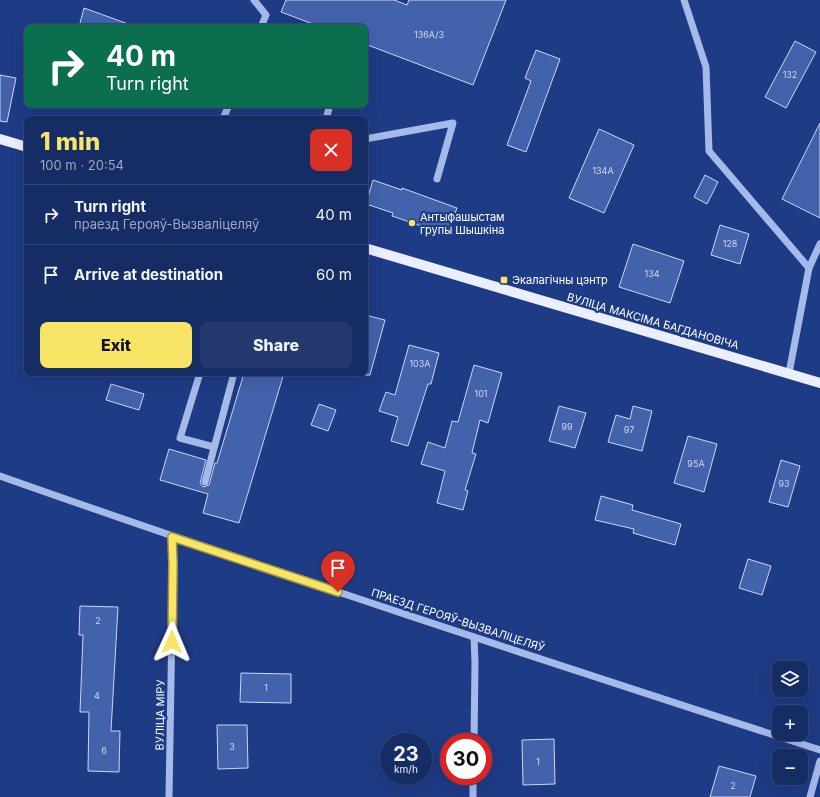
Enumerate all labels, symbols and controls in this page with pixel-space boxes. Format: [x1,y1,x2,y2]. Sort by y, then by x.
house number: 136А/3 [414,29,444,40]
text: 40 m [106,39,176,73]
icon: right [40,40,92,92]
house number: 132 [783,69,797,80]
text: Turn right [106,73,189,94]
text: 1 min [40,127,100,156]
button: close [310,129,352,171]
text: 100 m · 20:54 [40,157,124,173]
house number: 134А [592,165,614,176]
text: Turn right [74,197,146,216]
icon: right [40,204,62,226]
text: 40 m [315,205,352,224]
place label: Антыфашыстам групы Шышкіна [420,210,505,237]
text: праезд Герояў-Вызваліцеляў [74,216,259,232]
marker: Антыфашыстам групы Шышкіна [407,218,417,228]
house number: 128 [723,238,738,249]
icon: arrive [40,264,62,286]
text: Arrive at destination [74,265,223,284]
text: 60 m [316,265,352,284]
house number: 134 [644,268,660,279]
place label: Экалагічны цэнтр [512,273,608,287]
marker: Экалагічны цэнтр [499,275,509,285]
street label: ВУЛІЦА МАКСІМА БАГДАНОВІЧА [565,290,741,352]
button: Exit [40,322,192,368]
button: Share [200,322,352,368]
house number: 103А [409,358,431,369]
house number: 101 [475,388,488,399]
house number: 99 [561,421,573,432]
house number: 97 [624,424,634,435]
house number: 95А [687,458,705,469]
house number: 93 [778,478,790,489]
pin [321,551,355,592]
icon: arrive [327,557,349,579]
street label: ПРАЕЗД ГЕРОЯЎ-ВЫЗВАЛІЦЕЛЯЎ [370,585,546,655]
house number: 2 [95,615,101,626]
position arrow [151,621,193,663]
map controls [772,661,808,785]
button: layers [772,661,808,697]
street label: ВУЛІЦА МІРУ [152,679,168,750]
house number: 1 [264,682,268,693]
house number: 4 [94,690,100,701]
button: + [772,705,808,741]
speed limit sign: 30 [440,733,492,785]
house number: 3 [229,741,235,752]
text: 23 [393,742,419,766]
house number: 6 [101,745,107,756]
button: − [772,749,808,785]
house number: 1 [536,756,540,767]
text: km/h [394,763,418,775]
house number: 2 [730,780,736,791]

